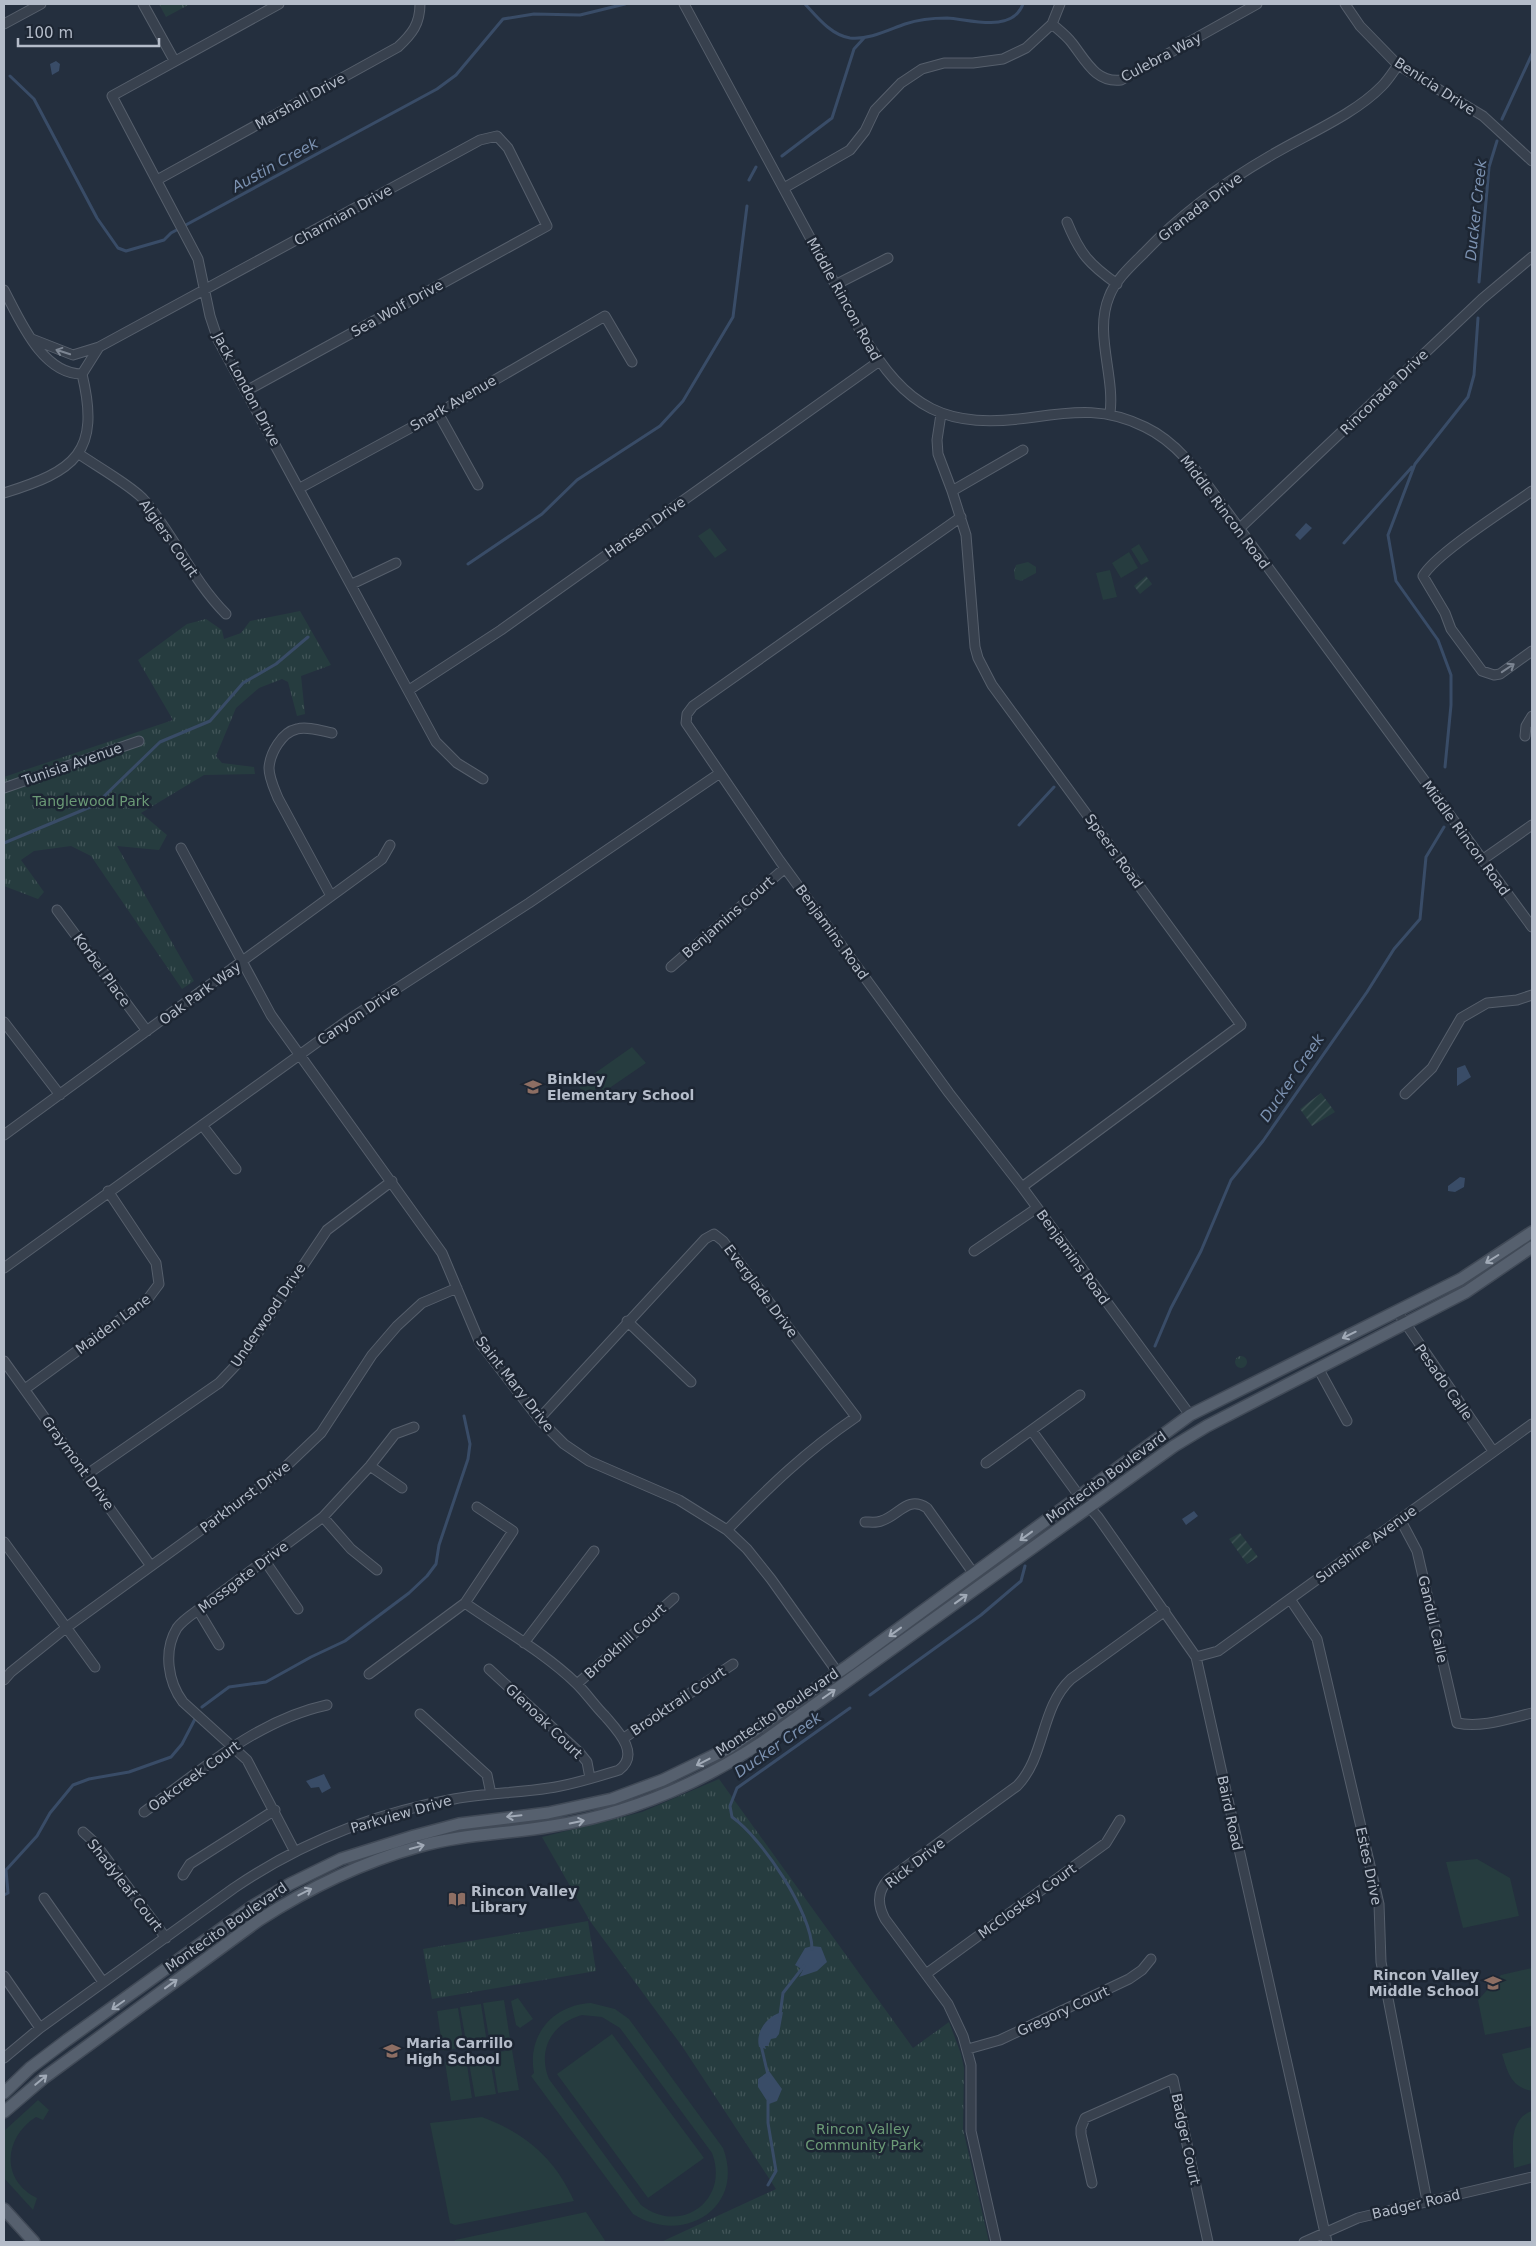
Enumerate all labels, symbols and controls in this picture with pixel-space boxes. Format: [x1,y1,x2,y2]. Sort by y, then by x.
scale bar [18,15,159,47]
text: 100 m [25,24,73,42]
street label: Culebra Way [1118,29,1204,85]
street label: Benicia Drive [1392,54,1478,118]
street label: Marshall Drive [252,70,348,132]
water label: Austin Creek [228,133,322,197]
water label: Ducker Creek [1462,157,1490,262]
street label: Granada Drive [1155,169,1245,245]
street label: Charmian Drive [291,181,395,249]
street label: Middle Rincon Road [804,235,884,363]
street label: Sea Wolf Drive [348,276,446,340]
street label: Jack London Drive [210,329,284,448]
one-way arrow [56,346,72,356]
street label: Rinconada Drive [1337,346,1431,438]
street label: Snark Avenue [407,372,499,434]
street label: Middle Rincon Road [1177,452,1273,572]
street label: Hansen Drive [602,493,688,561]
street label: Algiers Court [136,496,202,580]
one-way arrow [1501,663,1515,673]
street label: Tunisia Avenue [19,739,124,789]
street label: Middle Rincon Road [1419,778,1513,898]
park label: Tanglewood Park [31,793,151,809]
street label: Speers Road [1082,811,1146,891]
street label: Benjamins Court [679,873,777,961]
street label: Benjamins Road [792,882,872,982]
street label: Korbel Place [70,931,134,1009]
street label: Oak Park Way [156,958,244,1028]
street label: Canyon Drive [314,982,402,1048]
water label: Ducker Creek [1256,1030,1329,1125]
place label: Binkley Elementary School [547,1071,694,1103]
school or university icon: Binkley Elementary School [523,1077,543,1097]
street label: Benjamins Road [1033,1207,1113,1307]
street label: Everglade Drive [721,1242,801,1340]
one-way arrow [1486,1255,1500,1265]
street label: Underwood Drive [227,1260,309,1370]
street label: Maiden Lane [73,1291,153,1357]
one-way arrow [1341,1330,1356,1340]
street label: Saint Mary Drive [473,1333,557,1435]
street label: Pesado Calle [1412,1341,1476,1423]
street label: Graymont Drive [39,1413,117,1513]
street label: Montecito Boulevard [1043,1428,1169,1526]
street label: Parkhurst Drive [197,1458,293,1536]
street label: Sunshine Avenue [1312,1502,1420,1586]
one-way arrow [1019,1531,1033,1541]
street label: Mossgate Drive [195,1538,291,1616]
street label: Gandul Calle [1415,1574,1451,1664]
one-way arrow [954,1594,967,1605]
street label: Brookhill Court [581,1600,669,1682]
one-way arrow [888,1627,902,1637]
street label: Brooktrail Court [628,1663,729,1739]
street label: Montecito Boulevard [713,1665,841,1759]
street label: Glenoak Court [502,1680,586,1762]
one-way arrow [822,1689,836,1699]
water label: Ducker Creek [731,1708,826,1782]
street label: Oakcreek Court [145,1737,243,1815]
one-way arrow [695,1757,710,1767]
street label: Baird Road [1214,1774,1246,1852]
street label: Parkview Drive [349,1792,453,1836]
one-way arrow [507,1811,523,1821]
one-way arrow [569,1816,585,1826]
street label: Estes Drive [1353,1826,1385,1906]
street label: Rick Drive [882,1835,948,1891]
street label: Shadyleaf Court [84,1836,166,1935]
one-way arrow [409,1842,425,1852]
street label: McCloskey Court [975,1860,1079,1942]
street label: Montecito Boulevard [162,1879,290,1975]
place label: Rincon Valley Library [471,1883,577,1915]
one-way arrow [297,1887,312,1896]
library icon: Rincon Valley Library [447,1889,467,1909]
place label: Rincon Valley Middle School [1369,1967,1479,1999]
school or university icon: Rincon Valley Middle School [1483,1973,1503,1993]
one-way arrow [164,1978,177,1989]
street label: Gregory Court [1015,1983,1112,2039]
one-way arrow [111,2000,125,2010]
place label: Maria Carrillo High School [406,2035,513,2067]
school or university icon: Maria Carrillo High School [382,2041,402,2061]
one-way arrow [34,2075,47,2086]
street label: Badger Court [1168,2092,1204,2187]
park label: Rincon Valley Community Park [805,2121,922,2153]
street label: Badger Road [1370,2186,1462,2222]

